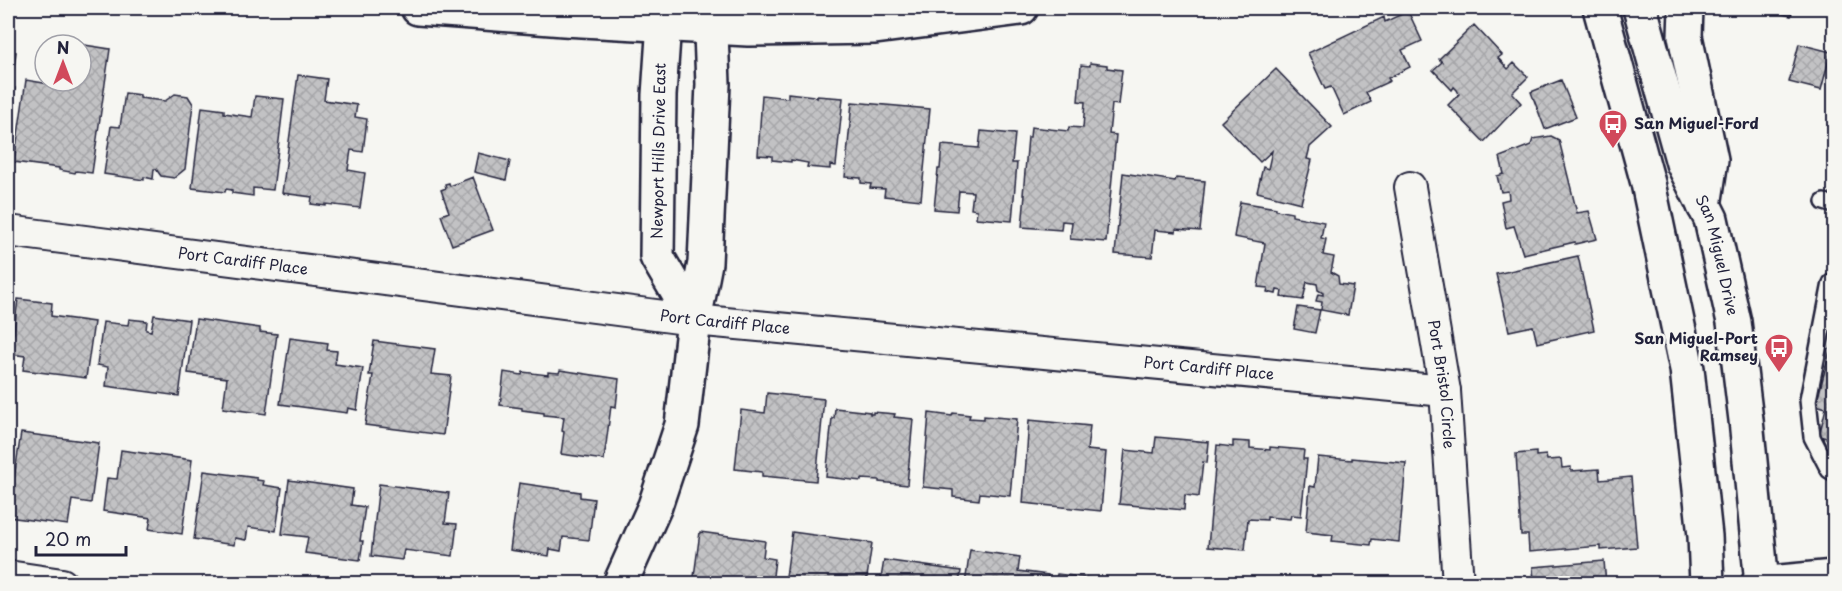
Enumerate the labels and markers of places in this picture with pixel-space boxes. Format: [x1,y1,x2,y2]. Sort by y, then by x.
bus stop icon: San Miguel-Ford [1597,108,1629,150]
place label: San Miguel-Ford [1634,111,1759,134]
place label: San Miguel-Port Ramsey [1634,326,1758,366]
bus stop icon: San Miguel-Port Ramsey [1763,332,1795,374]

